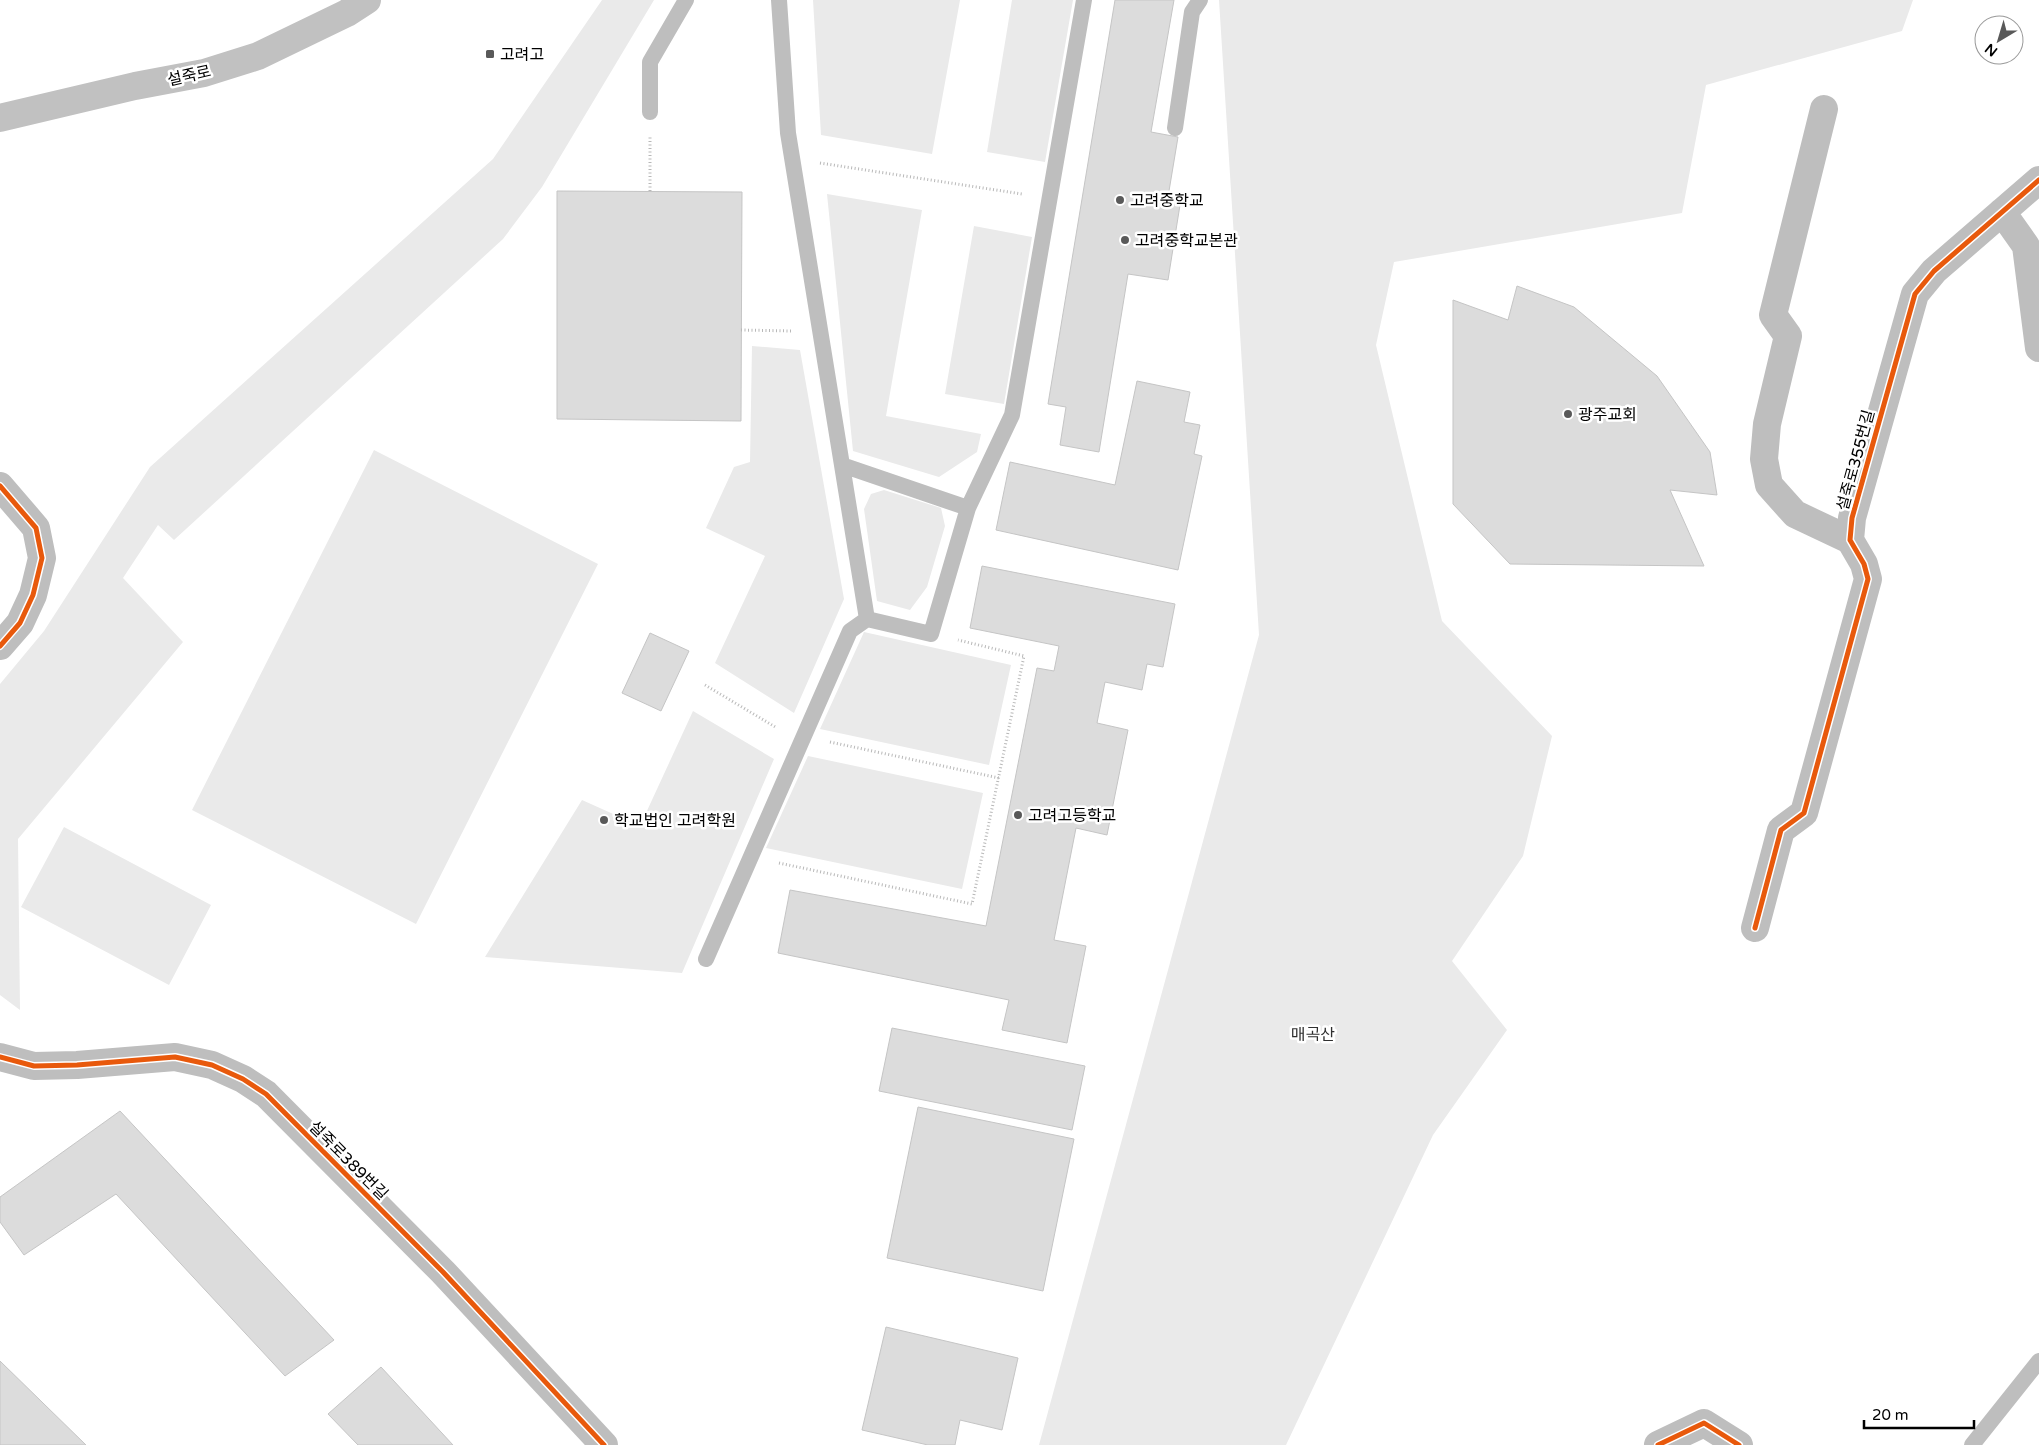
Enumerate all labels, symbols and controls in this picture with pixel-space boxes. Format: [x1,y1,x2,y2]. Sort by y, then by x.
north arrow [1974,15,2024,65]
text: N [1982,40,2001,60]
place label: 고려고 [500,45,544,65]
marker: 고려고 [484,48,496,60]
street label: 설죽로 [165,61,213,91]
place label: 고려중학교 [1130,191,1204,211]
marker: 고려중학교 [1114,194,1126,206]
place label: 고려중학교본관 [1135,231,1238,251]
marker: 고려중학교본관 [1119,234,1131,246]
place label: 광주교회 [1578,405,1637,425]
marker: 광주교회 [1562,408,1574,420]
street label: 설죽로355번길 [1833,408,1879,513]
place label: 고려고등학교 [1028,806,1116,826]
marker: 고려고등학교 [1012,809,1024,821]
place label: 학교법인 고려학원 [614,811,736,831]
marker: 학교법인 고려학원 [598,814,610,826]
park label: 매곡산 [1291,1025,1335,1045]
street label: 설죽로389번길 [305,1117,392,1204]
scale bar [1864,1398,1974,1430]
text: 20 m [1872,1406,1909,1424]

